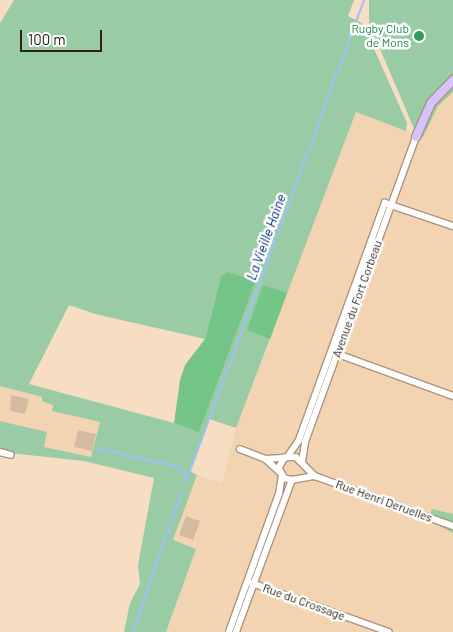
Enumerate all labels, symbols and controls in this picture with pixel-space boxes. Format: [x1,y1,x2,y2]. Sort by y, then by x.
scale bar [22,20,105,52]
place label: Rugby Club de Mons [351,22,409,50]
text: 100 m [28,30,66,48]
marker: Rugby Club de Mons [413,30,425,42]
water label: La Vieille Haine [243,192,289,282]
street label: Avenue du Fort Corbeau [329,238,385,360]
street label: Rue Henri Deruelles [334,477,434,525]
street label: Rue du Crossage [261,580,347,624]

